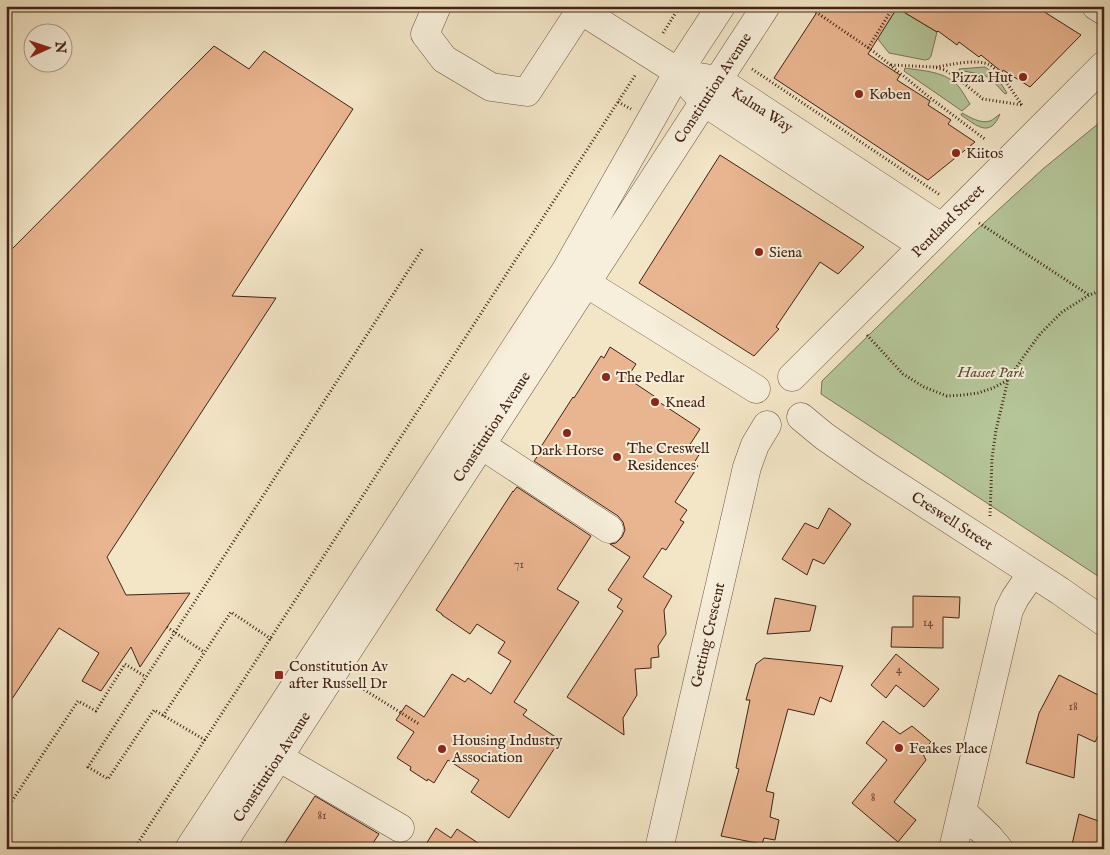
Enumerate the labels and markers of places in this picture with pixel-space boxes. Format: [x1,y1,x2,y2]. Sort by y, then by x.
place label: Pizza Hut [951,68,1013,87]
marker: Pizza Hut [1017,71,1029,83]
place label: Køben [869,85,911,104]
marker: Køben [853,88,865,100]
place label: Kiitos [966,144,1003,163]
marker: Kiitos [950,147,962,159]
place label: Siena [769,243,803,262]
marker: Siena [753,246,765,258]
place label: The Pedlar [616,368,685,387]
marker: The Pedlar [600,371,612,383]
place label: Knead [665,393,706,412]
marker: Knead [649,396,661,408]
marker: Dark Horse [561,427,573,439]
place label: The Creswell Residences [627,439,710,475]
place label: Dark Horse [530,441,604,460]
marker: The Creswell Residences [611,451,623,463]
place label: Constitution Av after Russell Dr [289,657,388,693]
marker: Constitution Av after Russell Dr [273,669,285,681]
place label: Housing Industry Association [451,731,563,767]
place label: Feakes Place [909,739,988,758]
marker: Feakes Place [893,742,905,754]
marker: Housing Industry Association [436,743,448,755]

